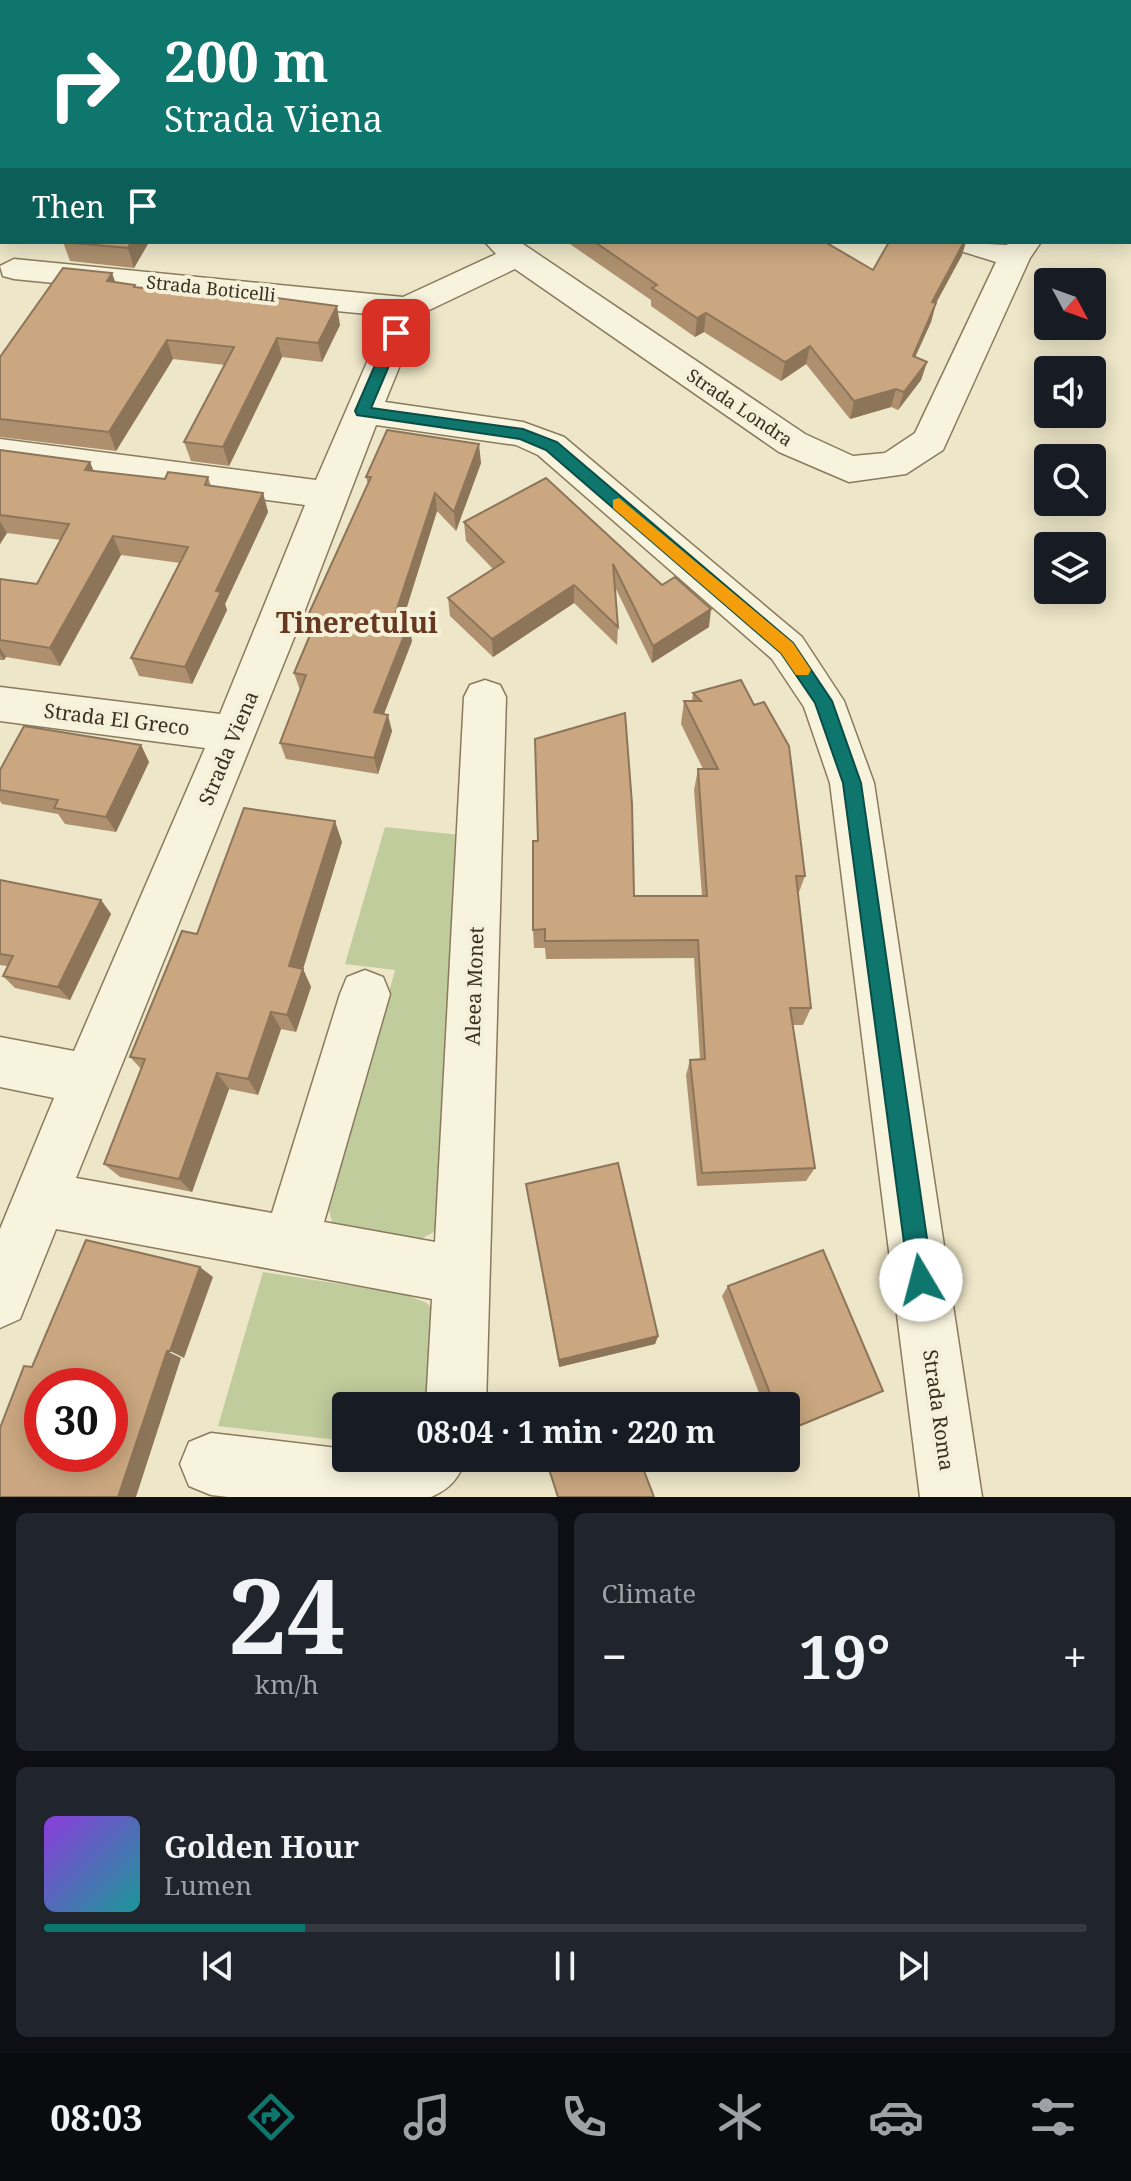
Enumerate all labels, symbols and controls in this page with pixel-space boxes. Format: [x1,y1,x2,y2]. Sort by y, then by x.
text: 200 m [164,22,329,98]
icon: right [32,32,136,136]
text: Strada Viena [164,94,383,143]
icon: arrive [121,184,165,228]
text: Then [32,186,105,227]
north arrow [1034,268,1106,340]
map controls [1034,268,1106,604]
street label: Strada Boticelli [145,269,277,307]
pin [362,299,430,367]
icon: arrive [374,311,418,355]
button: sound [1034,356,1106,428]
street label: Strada Londra [682,363,798,451]
button: search [1034,444,1106,516]
button: layers [1034,532,1106,604]
district label: Tineretului [276,603,438,641]
street label: Strada Viena [192,687,264,809]
street label: Strada El Greco [43,697,191,741]
street label: Aleea Monet [458,926,490,1046]
position arrow [879,1238,963,1322]
street label: Strada Roma [917,1348,961,1472]
speed limit sign: 30 [24,1368,128,1472]
text: 08:04 · 1 min · 220 m [417,1411,715,1452]
text: 24 [228,1543,346,1684]
text: Climate [602,1575,696,1611]
text: 19° [799,1615,891,1697]
text: − [602,1626,627,1686]
text: + [1062,1626,1087,1686]
text: km/h [255,1666,319,1702]
text: Golden Hour [164,1826,359,1867]
text: Lumen [164,1867,252,1903]
icon: previous [196,1944,240,1988]
icon: pause [543,1944,587,1988]
icon: next [891,1944,935,1988]
icon: directions [243,2089,299,2145]
icon: music [399,2089,455,2145]
icon: phone [556,2089,612,2145]
icon: climate [712,2089,768,2145]
icon: car [868,2089,924,2145]
icon: filters [1025,2089,1081,2145]
text: 08:03 [50,2093,143,2142]

